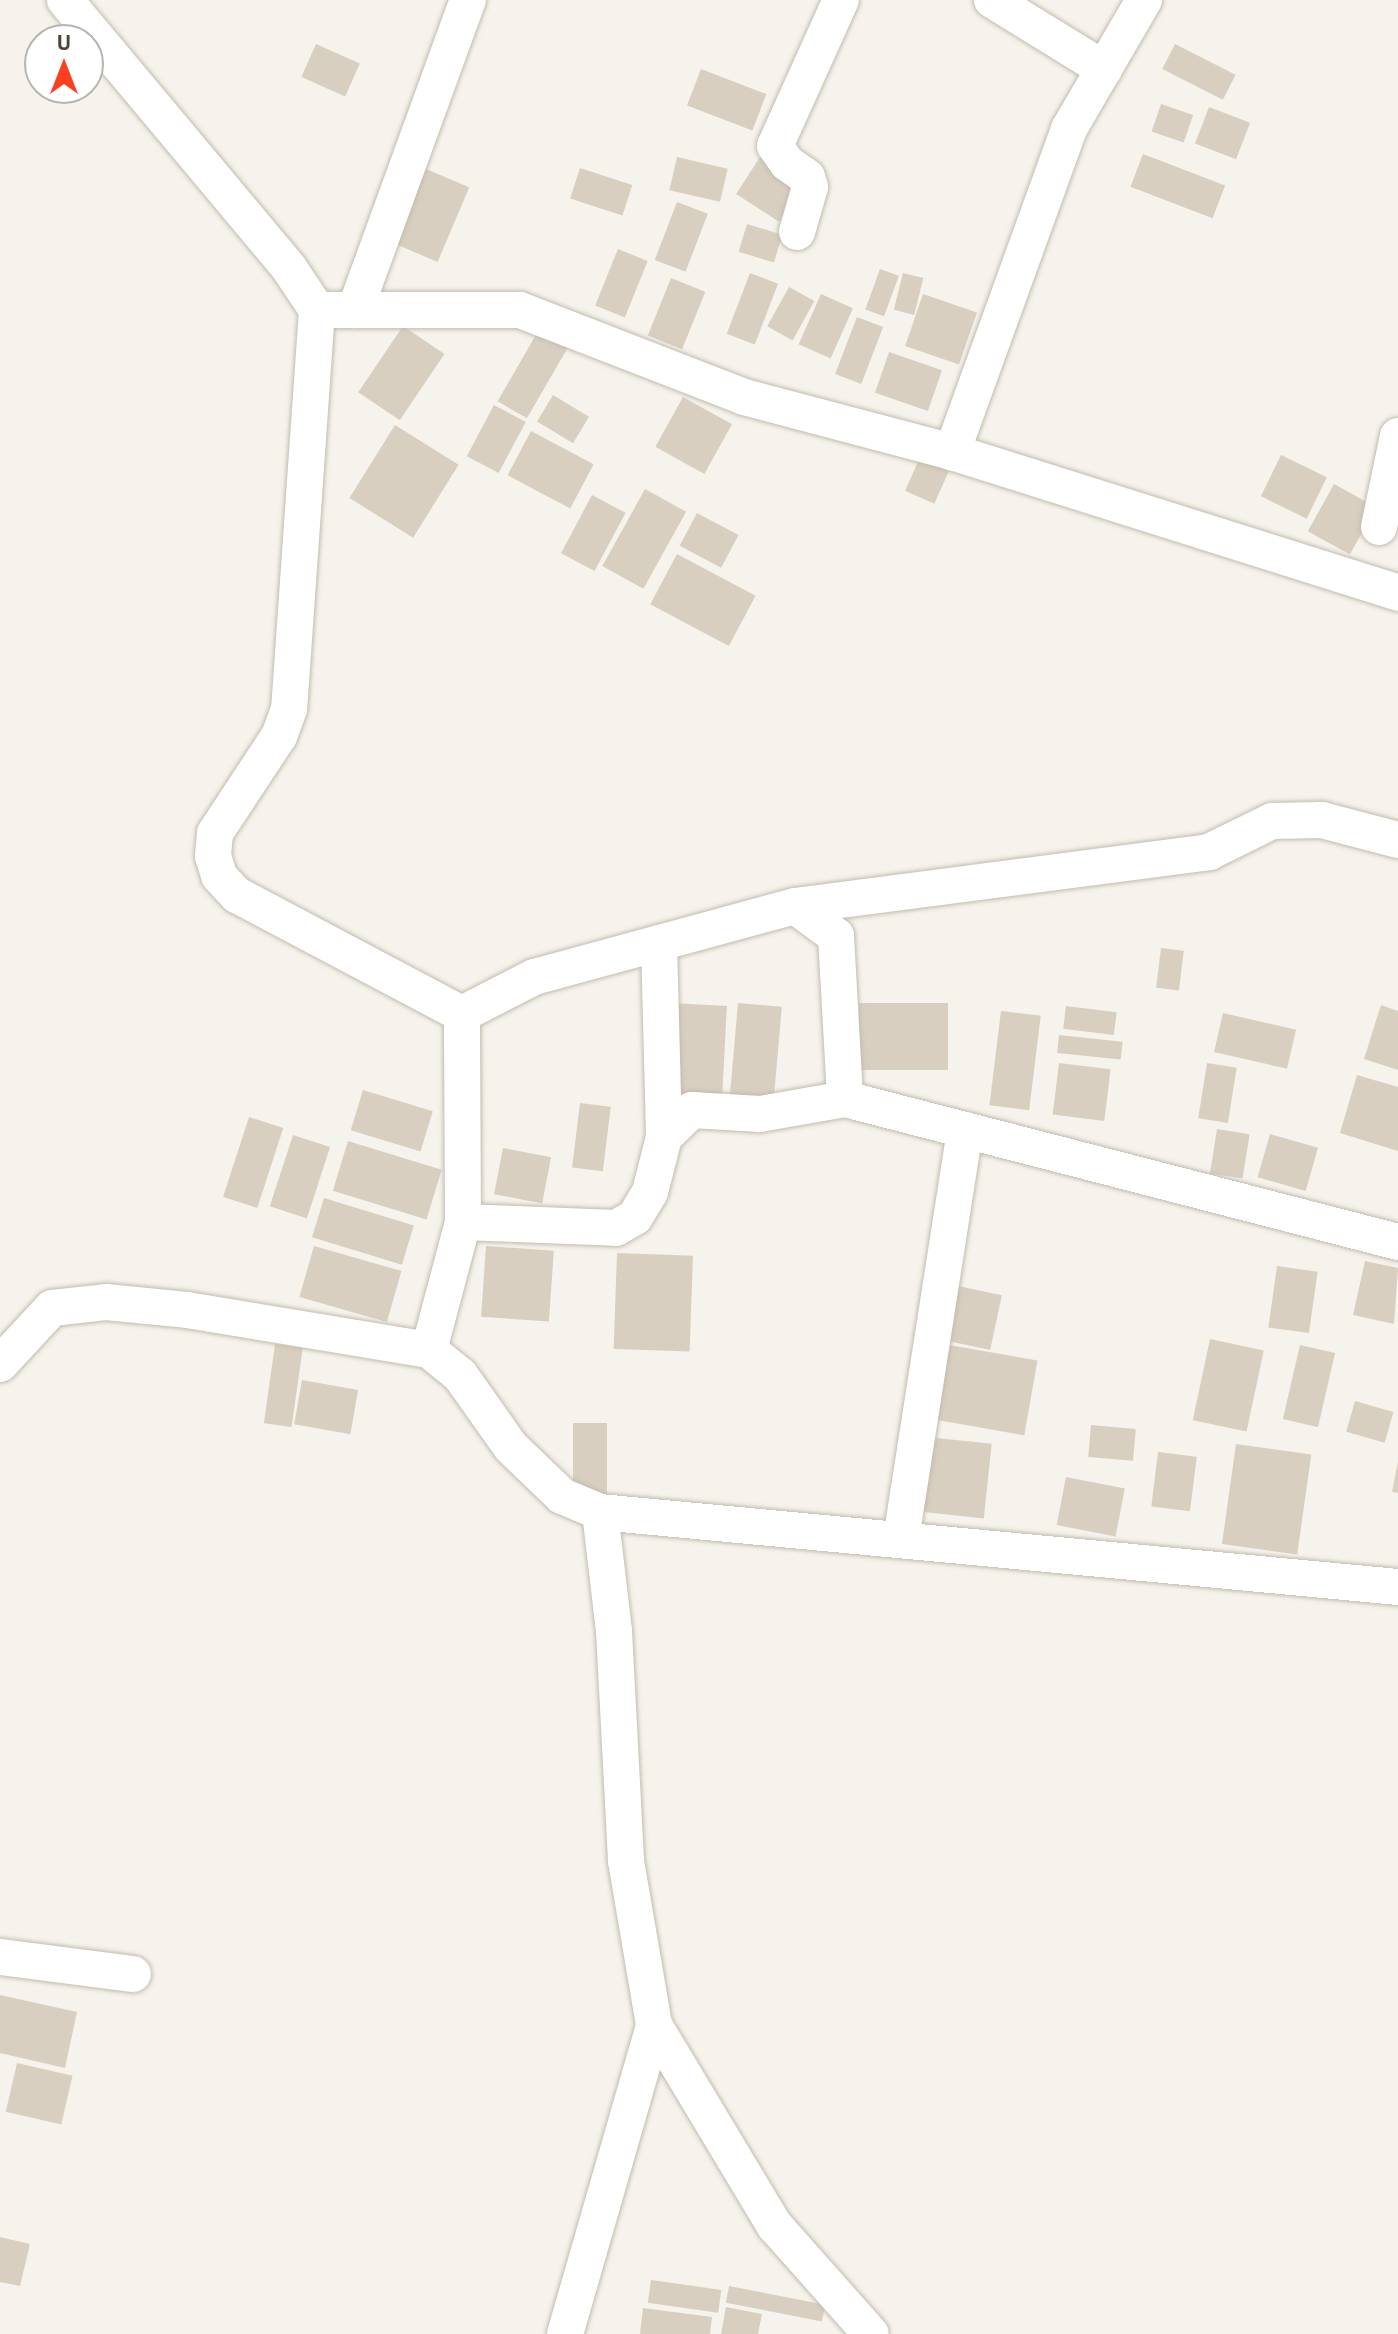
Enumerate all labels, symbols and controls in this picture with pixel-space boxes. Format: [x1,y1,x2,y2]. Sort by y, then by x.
north arrow [24,24,104,104]
text: U [57,28,71,56]

